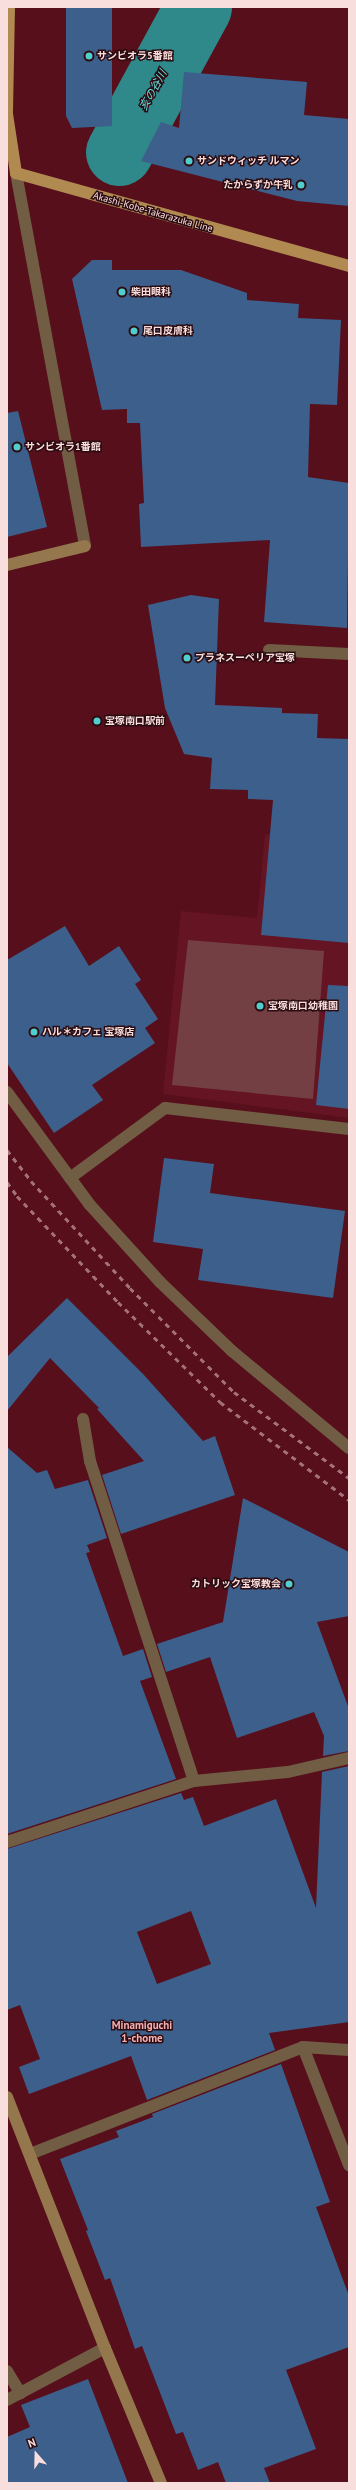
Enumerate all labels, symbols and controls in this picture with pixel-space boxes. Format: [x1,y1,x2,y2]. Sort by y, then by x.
place label: サンビオラ5番館 [97,50,173,62]
marker: サンビオラ5番館 [84,51,94,61]
water label: 亥の谷川 [137,68,169,112]
place label: サンドウィッチ ルマン [197,155,300,167]
marker: サンドウィッチ ルマン [184,156,194,166]
place label: たからずか牛乳 [223,179,293,191]
marker: たからずか牛乳 [296,180,306,190]
street label: Akashi-Kobe-Takarazuka Line [92,189,214,235]
marker: 柴田眼科 [116,286,128,298]
place label: 柴田眼科 [131,286,171,298]
marker: 尾口皮膚科 [128,325,140,337]
place label: 尾口皮膚科 [143,325,193,337]
place label: サンビオラ1番館 [25,441,101,453]
marker: サンビオラ1番館 [12,442,22,452]
place label: プラネスーペリア宝塚 [195,652,295,664]
marker: プラネスーペリア宝塚 [182,653,192,663]
place label: 宝塚南口駅前 [105,715,165,727]
marker: 宝塚南口駅前 [92,716,102,726]
place label: 宝塚南口幼稚園 [268,1000,338,1012]
marker: 宝塚南口幼稚園 [255,1001,265,1011]
place label: ハル＊カフェ 宝塚店 [42,1026,135,1038]
marker: ハル＊カフェ 宝塚店 [29,1027,39,1037]
place label: カトリック宝塚教会 [191,1578,281,1590]
marker: カトリック宝塚教会 [284,1579,294,1589]
district label: Minamiguchi 1-chome [112,2019,172,2045]
north arrow [16,2434,56,2474]
text: N [26,2435,38,2451]

